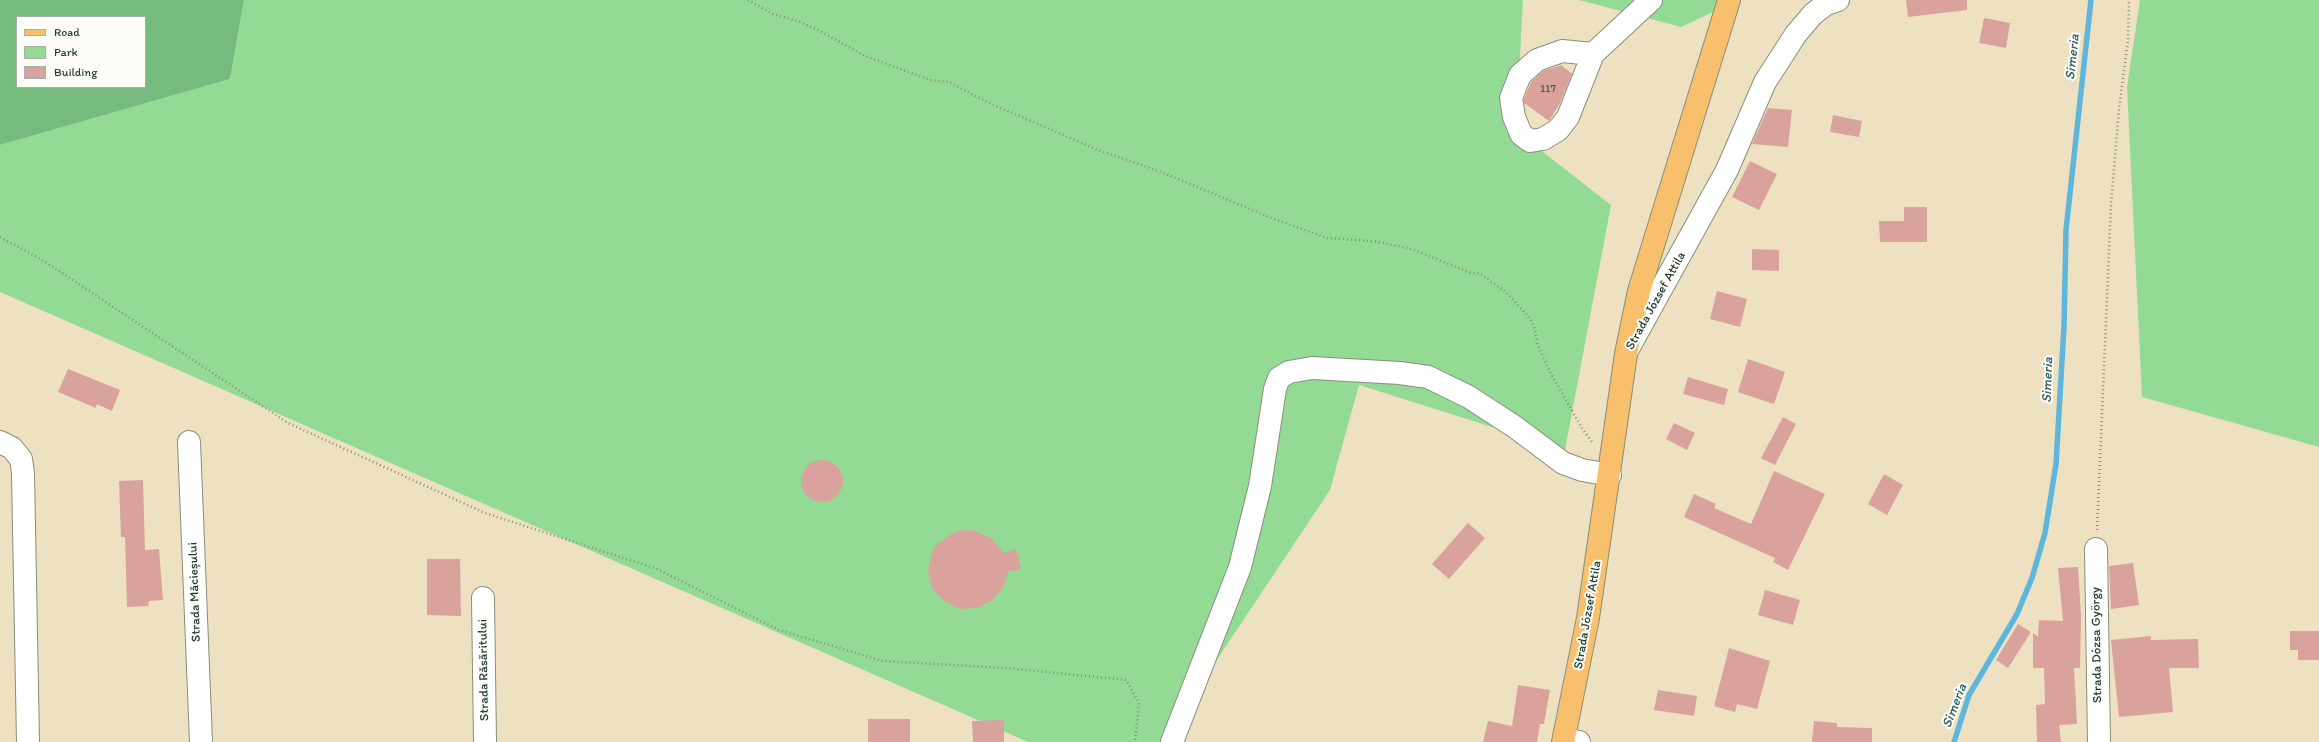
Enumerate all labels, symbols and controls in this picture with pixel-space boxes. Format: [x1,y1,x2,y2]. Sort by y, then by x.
legend [16,16,146,88]
text: Road [54,25,80,39]
water label: Simeria [2062,33,2084,81]
text: Park [54,45,78,59]
text: Building [54,65,97,79]
house number: 117 [1540,82,1556,96]
street label: Strada József Attila [1623,249,1689,353]
water label: Simeria [2039,357,2057,403]
street label: Strada Măcieșului [185,542,205,642]
street label: Strada József Attila [1571,560,1605,670]
street label: Strada Dózsa György [2088,587,2106,703]
street label: Strada Răsăritului [475,619,493,721]
water label: Simeria [1939,682,1971,730]

